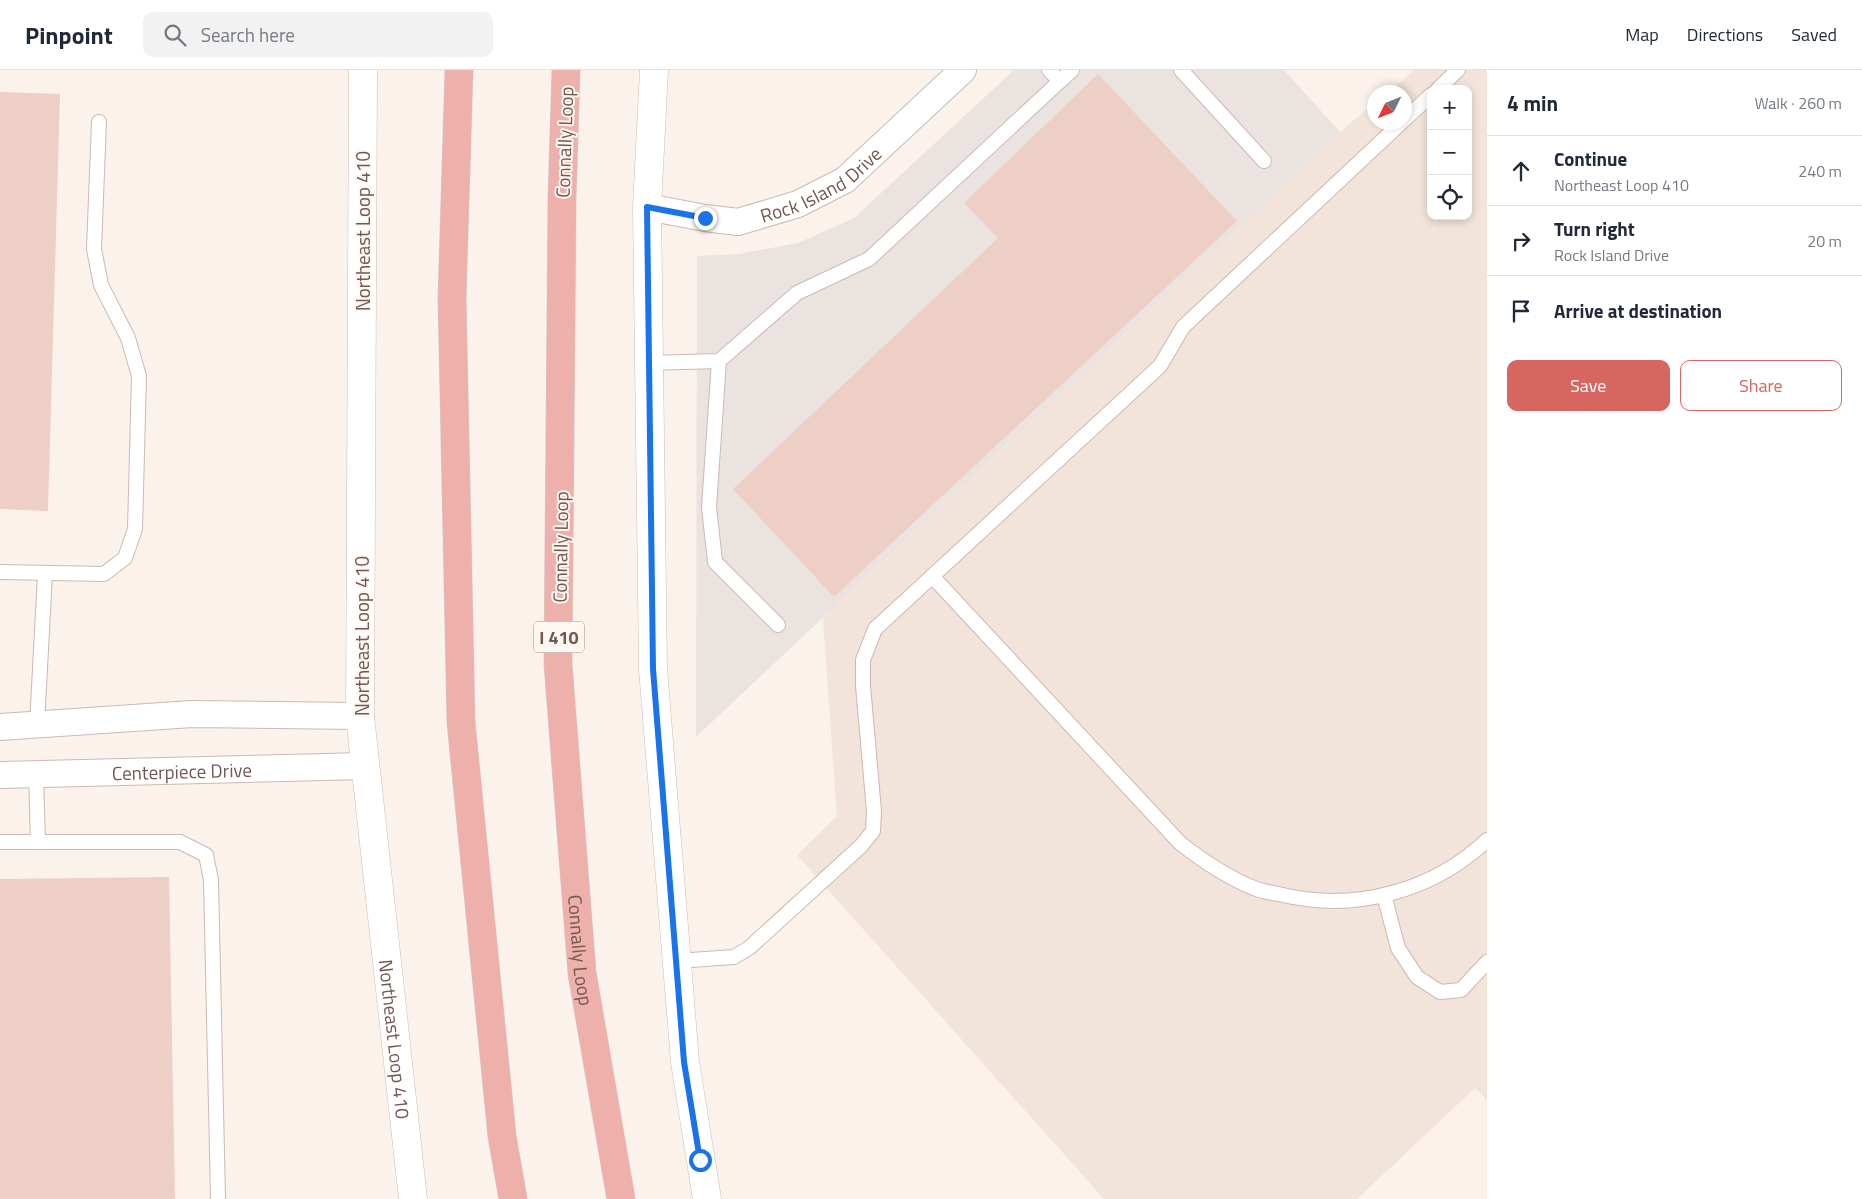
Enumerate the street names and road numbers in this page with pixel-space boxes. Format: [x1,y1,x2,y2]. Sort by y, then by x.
street label: Connally Loop [548,86,580,198]
street label: Rock Island Drive [756,139,888,229]
street label: Northeast Loop 410 [348,151,377,311]
street label: Connally Loop [545,491,575,603]
street label: Northeast Loop 410 [347,556,376,716]
road number: I 410 [534,622,584,652]
street label: Centerpiece Drive [112,754,252,787]
street label: Connally Loop [561,893,602,1008]
street label: Northeast Loop 410 [372,958,419,1120]

